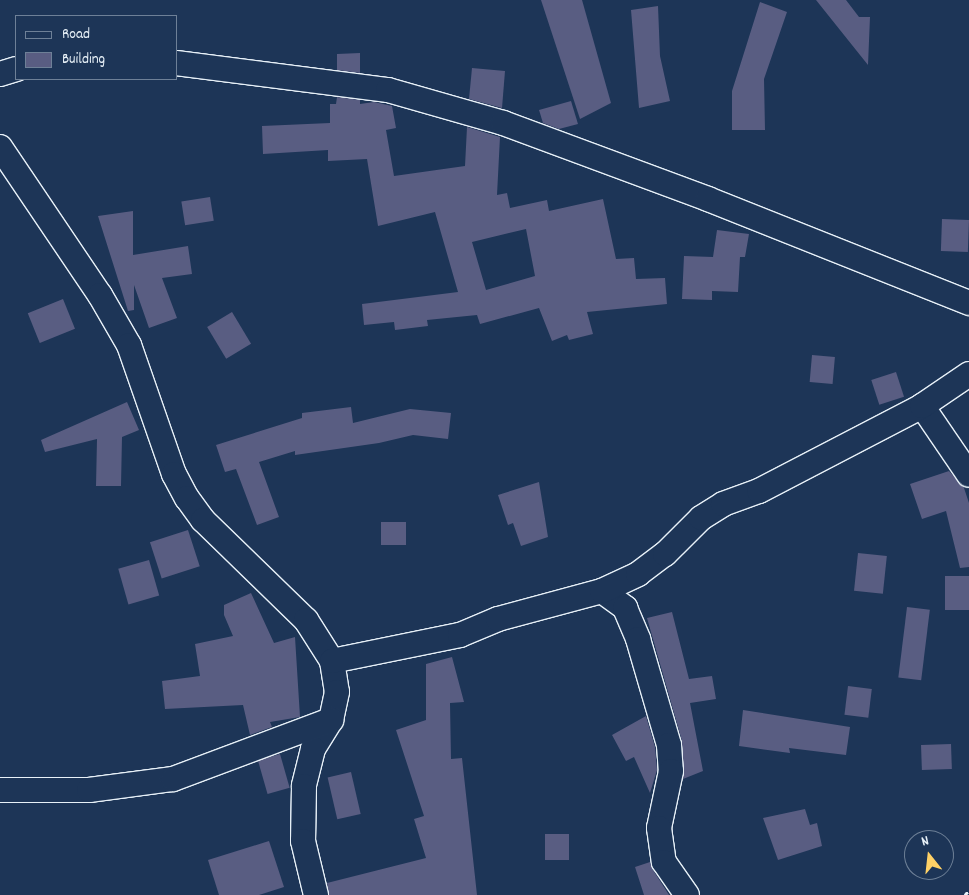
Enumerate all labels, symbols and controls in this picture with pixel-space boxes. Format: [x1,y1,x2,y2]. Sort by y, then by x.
legend [15,15,178,80]
text: Road [62,24,90,46]
text: Building [62,49,105,71]
north arrow [904,830,954,880]
text: N [919,831,931,852]

